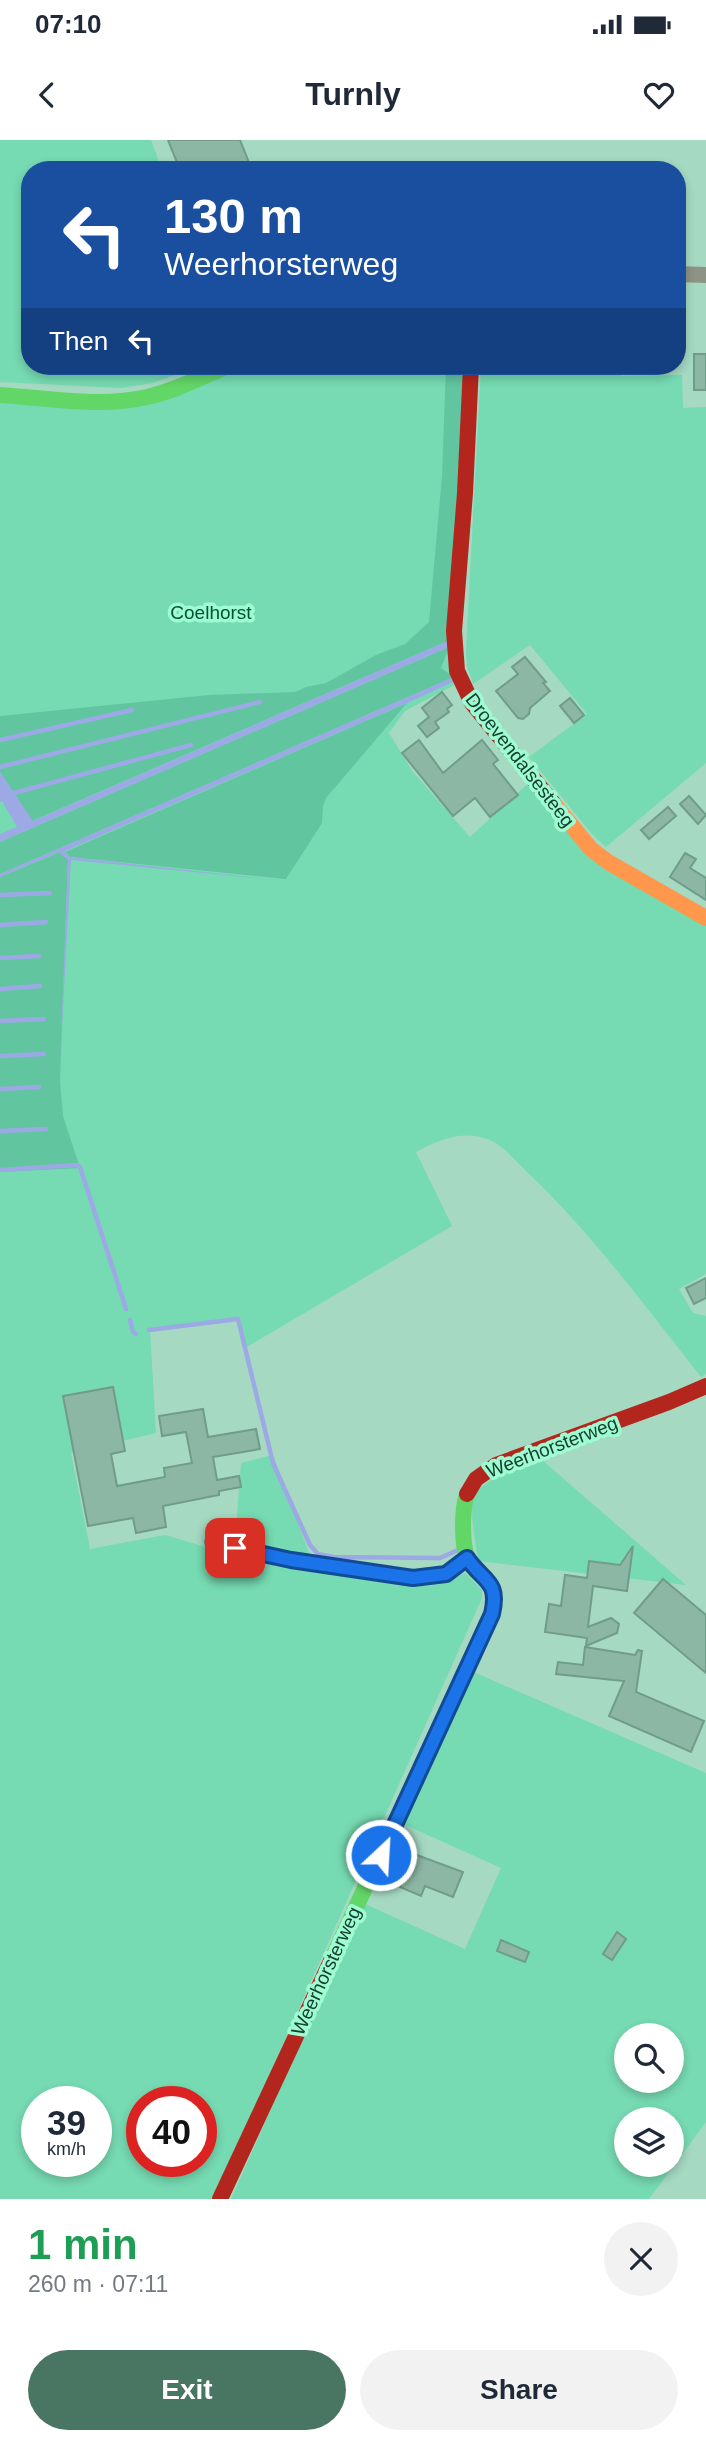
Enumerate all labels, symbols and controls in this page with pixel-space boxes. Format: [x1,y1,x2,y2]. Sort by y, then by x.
text: 07:10 [35,9,102,39]
icon: back [28,76,66,114]
text: Turnly [305,76,401,112]
icon: heart [640,76,678,114]
icon: left [49,189,140,280]
text: 130 m [164,189,303,243]
text: Weerhorsterweg [164,246,398,282]
icon: left [122,322,160,360]
text: Then [49,326,108,356]
park label: Coelhorst [170,602,252,623]
street label: Droevendalsesteeg [461,689,579,831]
street label: Weerhorsterweg [483,1412,621,1482]
pin [205,1518,265,1578]
icon: arrive [216,1529,254,1567]
position arrow [344,1818,418,1892]
street label: Weerhorsterweg [287,1904,365,2038]
map controls [614,2023,684,2177]
button: search [614,2023,684,2093]
speed limit sign: 40 [126,2086,217,2177]
text: 39 [47,2103,86,2142]
button: layers [614,2107,684,2177]
text: km/h [47,2139,86,2159]
text: 1 min [28,2221,138,2268]
button: close [604,2222,678,2296]
text: 260 m · 07:11 [28,2271,168,2297]
button: Exit [28,2350,346,2430]
button: Share [360,2350,678,2430]

